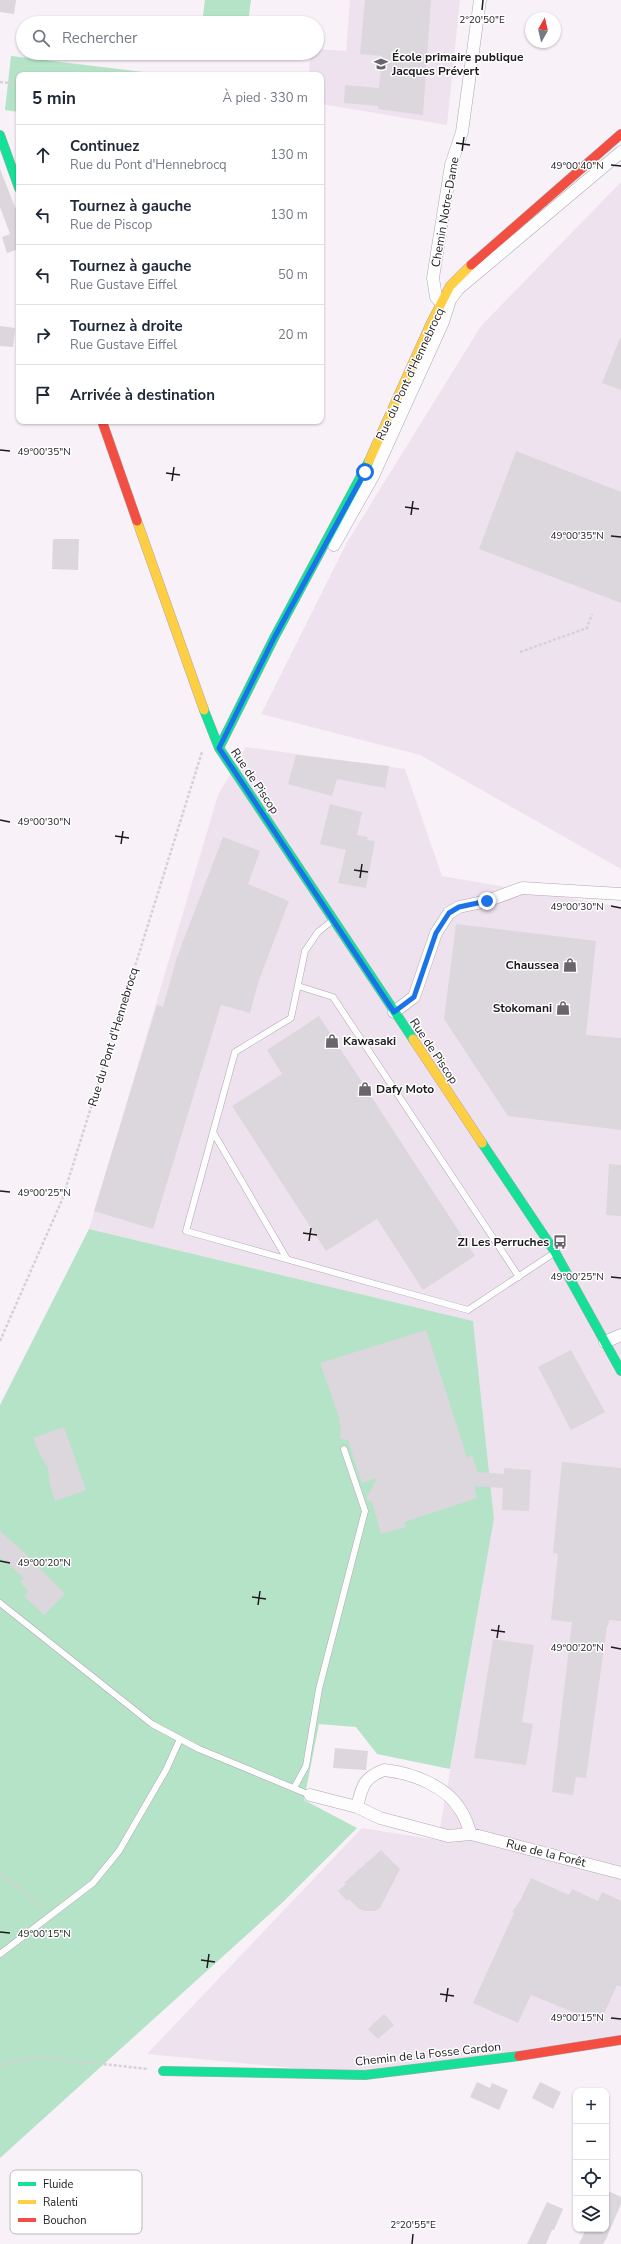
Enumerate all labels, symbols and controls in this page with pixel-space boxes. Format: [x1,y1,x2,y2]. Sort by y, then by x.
north arrow [525,12,561,48]
text: 2°20'50"E [459,13,505,27]
search box [16,16,324,60]
icon: search [30,27,52,49]
text: Rechercher [62,28,137,48]
place label: École primaire publique Jacques Prévert [391,49,524,79]
school or university icon: École primaire publique Jacques Prévert [373,56,389,72]
text: 5 min [32,87,76,110]
text: À pied · 330 m [223,89,308,107]
text: Continuez [70,136,139,156]
icon: ahead [32,144,54,166]
text: 130 m [270,146,308,164]
text: Rue du Pont d'Hennebrocq [70,156,227,174]
street label: Chemin Notre-Dame [427,156,463,268]
text: 49°00'40"N [550,159,604,173]
text: Tournez à gauche [70,196,192,216]
icon: left [32,204,54,226]
text: 130 m [270,206,308,224]
text: Rue de Piscop [70,216,152,234]
text: Tournez à gauche [70,256,192,276]
icon: left [32,264,54,286]
text: 50 m [278,266,308,284]
text: Rue Gustave Eiffel [70,276,177,294]
street label: Rue du Pont d'Hennebrocq [372,305,448,443]
text: Tournez à droite [70,316,183,336]
icon: right [32,324,54,346]
text: 20 m [278,326,308,344]
text: Rue Gustave Eiffel [70,336,177,354]
icon: arrive [32,384,54,406]
text: Arrivée à destination [70,385,215,405]
text: 49°00'35"N [17,445,71,459]
route start [356,463,374,481]
text: 49°00'35"N [550,529,604,543]
street label: Rue de Piscop [227,745,283,817]
text: 49°00'30"N [17,815,71,829]
route end [478,892,496,910]
text: 49°00'30"N [550,900,604,914]
place label: Chaussea [506,957,559,973]
shop icon: Chaussea [562,957,578,973]
street label: Rue du Pont d'Hennebrocq [84,965,142,1108]
place label: Stokomani [493,1000,552,1016]
shop icon: Stokomani [555,1000,571,1016]
street label: Rue de Piscop [406,1015,462,1087]
shop icon: Kawasaki [324,1033,340,1049]
place label: Kawasaki [343,1033,396,1049]
shop icon: Dafy Moto [357,1081,373,1097]
place label: Dafy Moto [376,1081,434,1097]
text: 49°00'25"N [17,1186,71,1200]
place label: ZI Les Perruches [457,1234,549,1250]
bus stop icon: ZI Les Perruches [552,1234,568,1250]
text: 49°00'25"N [550,1270,604,1284]
text: 49°00'20"N [17,1556,71,1570]
text: 49°00'20"N [550,1641,604,1655]
street label: Rue de la Forêt [505,1835,588,1871]
text: 49°00'15"N [17,1927,71,1941]
text: 49°00'15"N [550,2011,604,2025]
street label: Chemin de la Fosse Cardon [354,2038,502,2070]
map controls [573,2088,609,2232]
button: + [573,2088,609,2124]
button: − [573,2124,609,2160]
button: locate [573,2160,609,2196]
legend [10,2170,142,2234]
text: Fluide [43,2177,73,2192]
text: Ralenti [43,2195,78,2210]
button: layers [573,2196,609,2232]
text: Bouchon [43,2213,86,2228]
text: 2°20'55"E [390,2218,436,2232]

